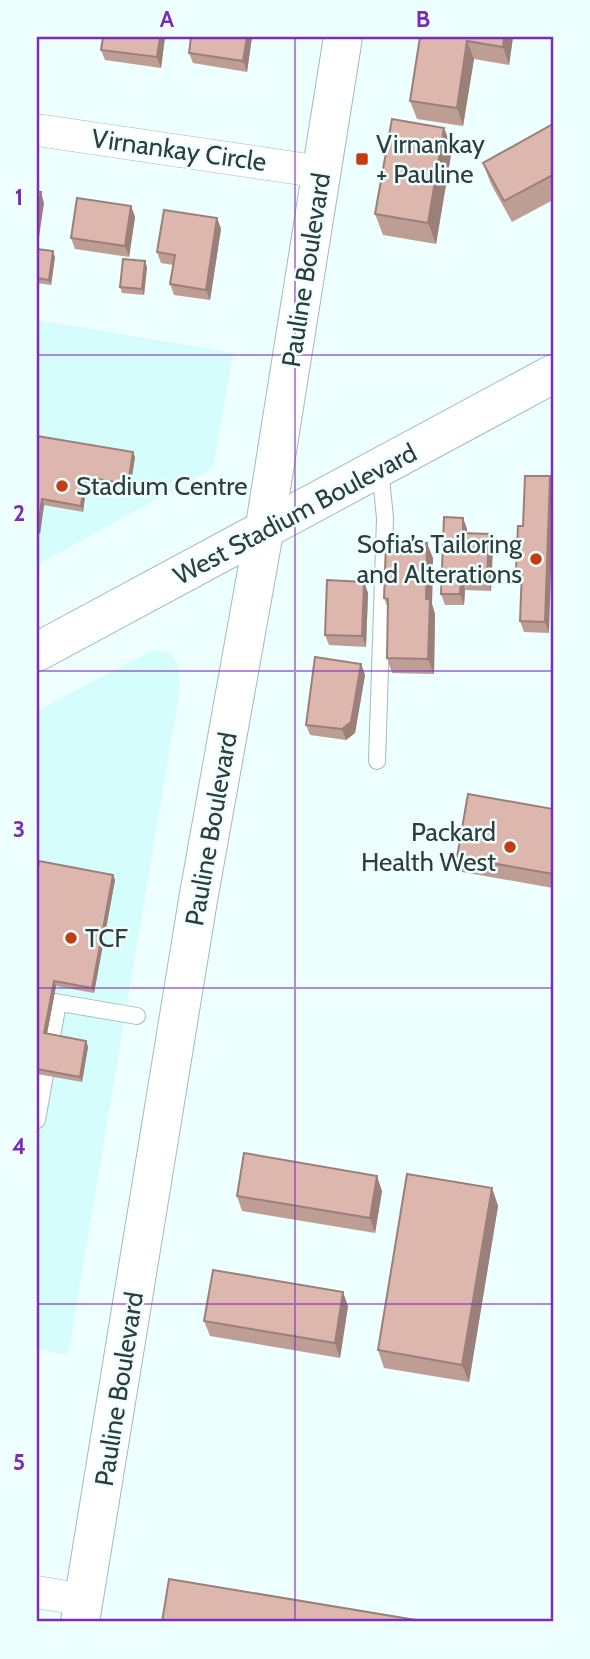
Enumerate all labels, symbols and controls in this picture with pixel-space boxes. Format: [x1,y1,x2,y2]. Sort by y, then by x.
text: A [160,5,175,33]
text: B [416,5,430,33]
street label: Virnankay Circle [90,122,268,178]
place label: Virnankay + Pauline [376,128,485,190]
marker: Virnankay + Pauline [354,151,370,167]
street label: Pauline Boulevard [275,171,337,369]
text: 1 [15,183,23,211]
street label: West Stadium Boulevard [168,436,422,592]
place label: Stadium Centre [76,470,248,502]
marker: Stadium Centre [54,478,70,494]
text: 2 [13,499,25,527]
place label: Sofia’s Tailoring and Alterations [357,528,523,590]
marker: Sofia’s Tailoring and Alterations [528,551,544,567]
street label: Pauline Boulevard [178,730,244,928]
text: 3 [13,815,25,843]
place label: Packard Health West [361,816,496,878]
marker: Packard Health West [502,839,518,855]
place label: TCF [85,922,128,954]
marker: TCF [63,930,79,946]
text: 4 [12,1132,26,1160]
street label: Pauline Boulevard [88,1290,150,1488]
text: 5 [13,1448,25,1476]

